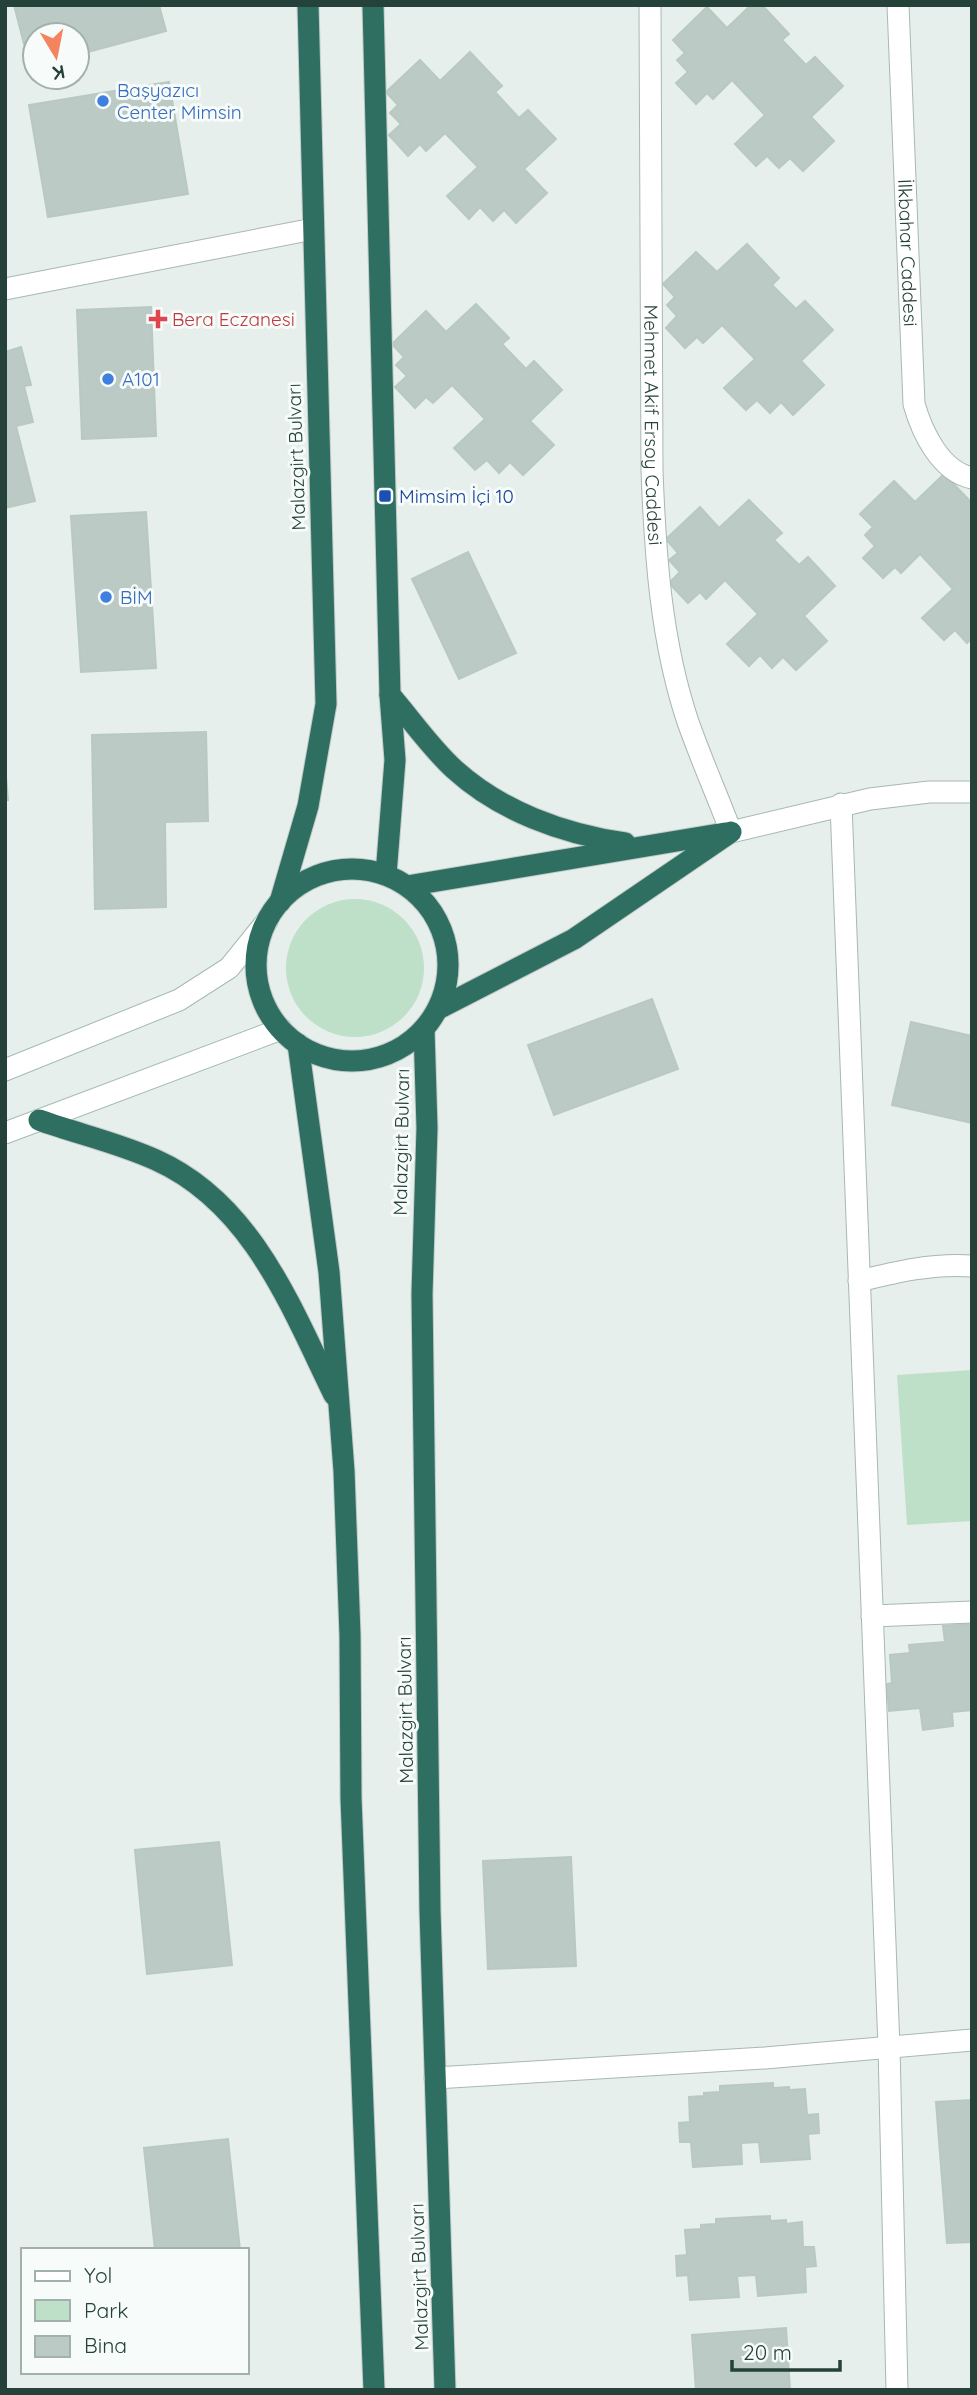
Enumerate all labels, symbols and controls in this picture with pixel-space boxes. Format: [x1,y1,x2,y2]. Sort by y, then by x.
north arrow [21,21,91,91]
text: K [51,60,67,86]
place label: Başyazıcı Center Mimsin [117,78,242,124]
marker: Başyazıcı Center Mimsin [95,93,111,109]
street label: İlkbahar Caddesi [893,178,923,327]
street label: Mehmet Akif Ersoy Caddesi [639,305,668,546]
place label: Bera Eczanesi [172,307,295,331]
marker: Bera Eczanesi [150,311,166,327]
place label: A101 [122,367,160,391]
marker: A101 [100,371,116,387]
street label: Malazgirt Bulvarı [281,383,311,531]
place label: Mimsim İçi 10 [399,484,514,508]
marker: Mimsim İçi 10 [377,488,393,504]
place label: BİM [120,585,153,609]
marker: BİM [98,589,114,605]
street label: Malazgirt Bulvarı [388,1068,414,1216]
street label: Malazgirt Bulvarı [392,1636,418,1784]
street label: Malazgirt Bulvarı [404,2203,434,2351]
legend [21,2248,248,2374]
text: Yol [84,2262,112,2288]
text: Park [84,2297,128,2323]
scale bar [732,2328,841,2372]
text: Bina [84,2332,127,2358]
text: 20 m [743,2339,792,2365]

